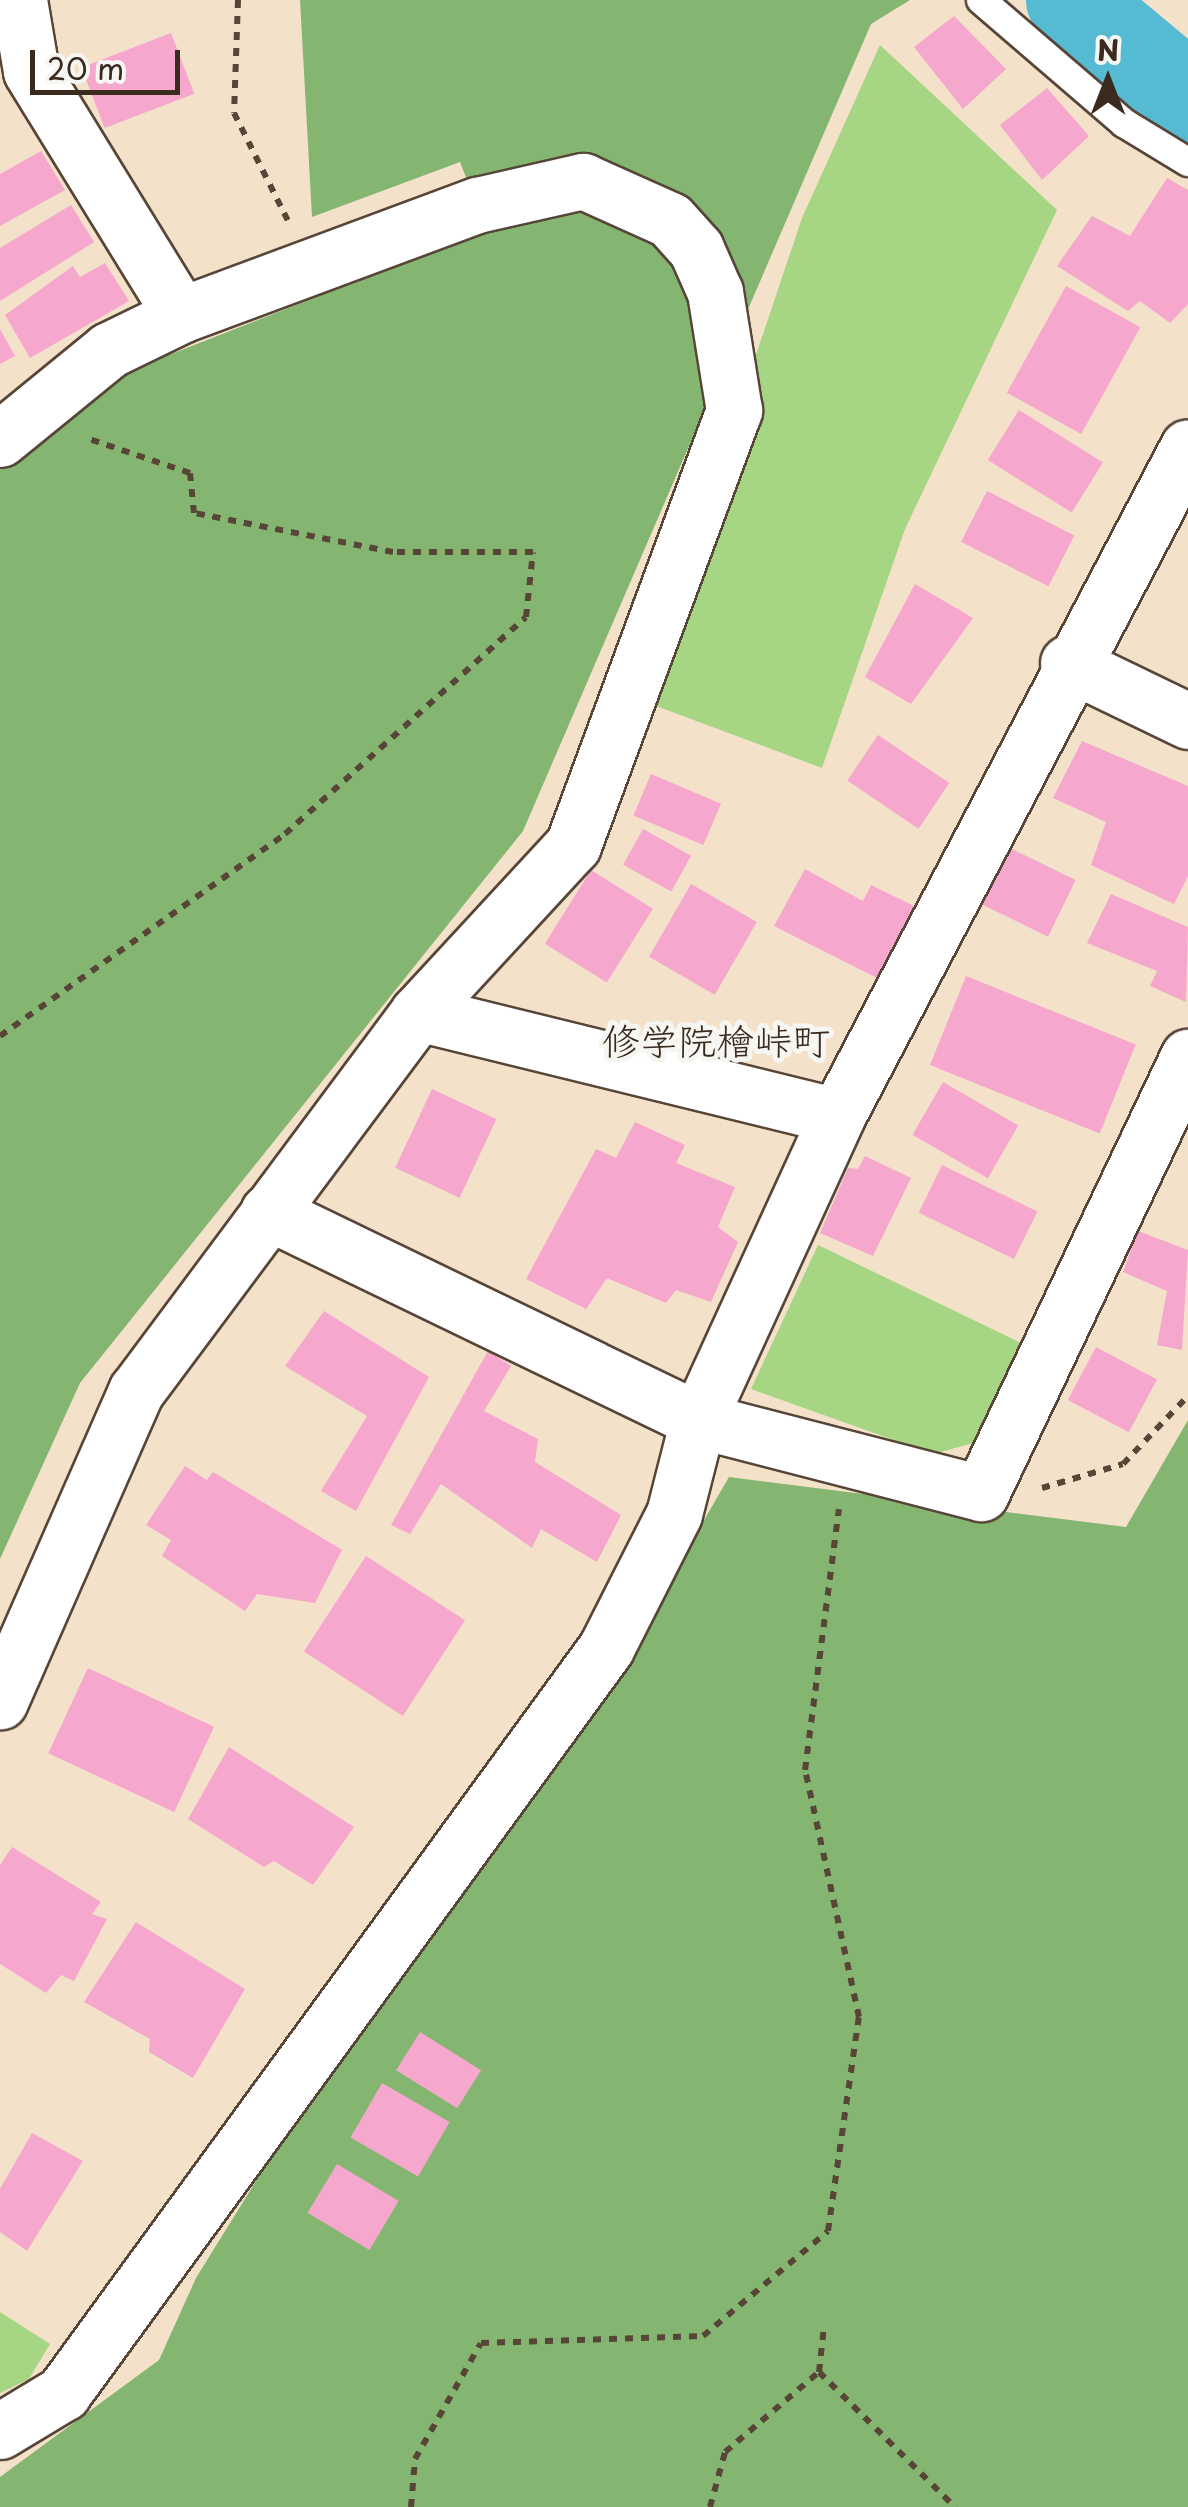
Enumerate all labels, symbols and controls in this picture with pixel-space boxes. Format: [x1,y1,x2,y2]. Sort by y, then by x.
text: N [1097,28,1119,71]
scale bar [35,30,185,92]
north arrow [1058,30,1158,130]
text: 20 m [47,45,124,90]
district label: 修学院檜峠町 [602,1017,830,1063]

